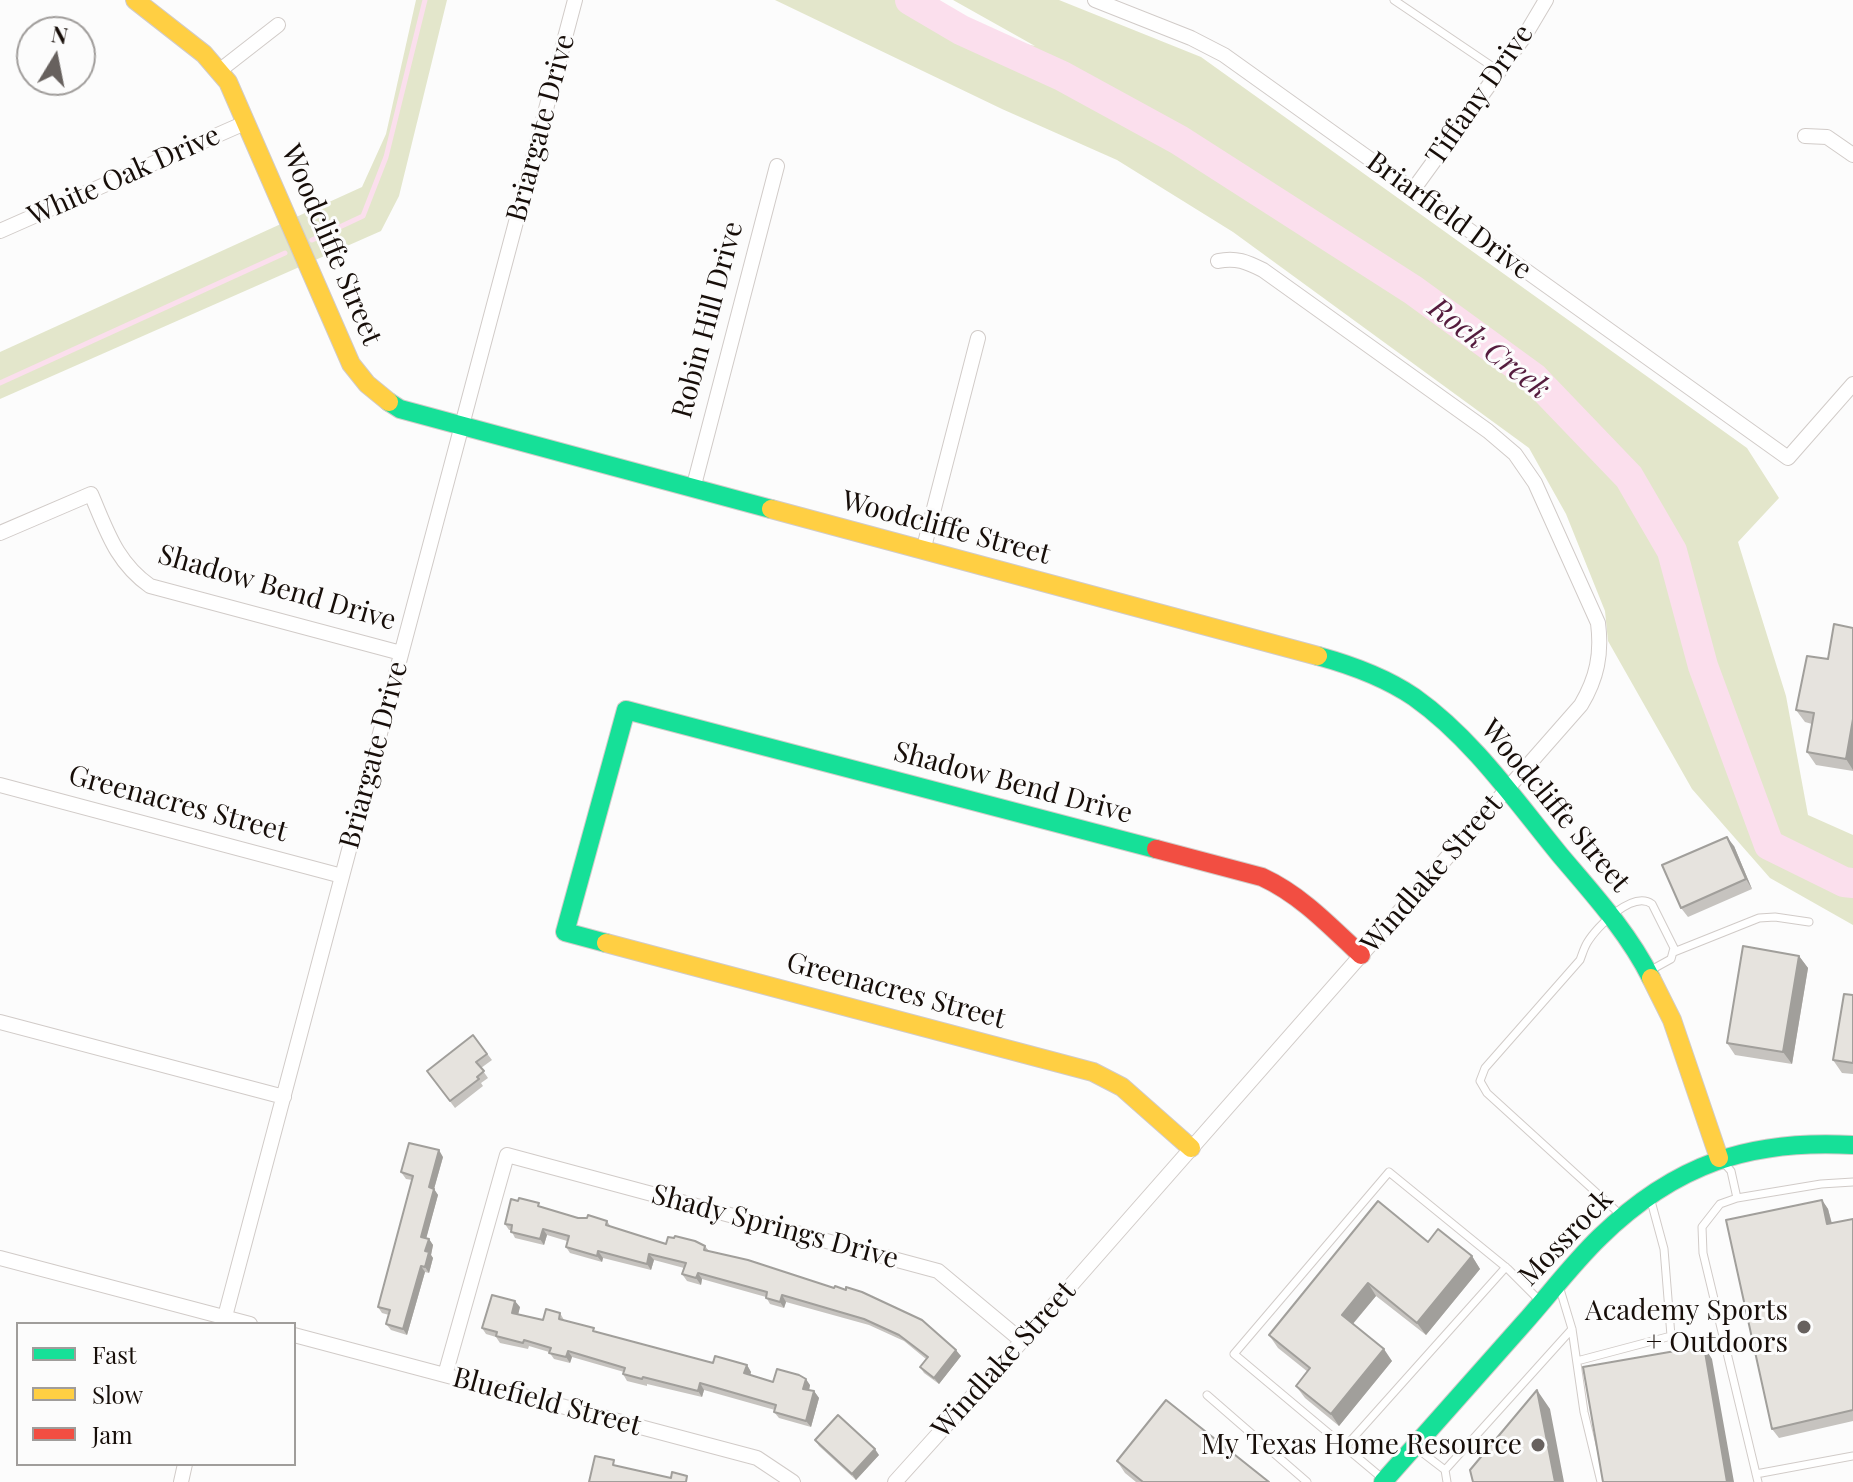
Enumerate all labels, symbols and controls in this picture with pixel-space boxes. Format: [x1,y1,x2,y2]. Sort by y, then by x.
north arrow [16,16,96,96]
text: N [49,18,70,50]
street label: Tiffany Drive [1419,18,1541,172]
street label: Briargate Drive [500,31,582,225]
street label: White Oak Drive [23,119,225,233]
street label: Woodcliffe Street [274,140,388,350]
street label: Briarfield Drive [1360,145,1538,287]
street label: Robin Hill Drive [666,218,750,422]
water label: Rock Creek [1421,290,1557,408]
street label: Woodcliffe Street [838,484,1054,572]
street label: Shadow Bend Drive [154,538,400,638]
street label: Briargate Drive [333,658,415,852]
street label: Woodcliffe Street [1473,713,1637,899]
street label: Shadow Bend Drive [890,735,1136,831]
street label: Greenacres Street [65,759,291,849]
street label: Windlake Street [1354,788,1510,960]
street label: Greenacres Street [783,946,1009,1036]
street label: Shady Springs Drive [648,1178,902,1276]
street label: Mossrock [1512,1183,1620,1293]
street label: Windlake Street [925,1275,1083,1445]
place label: Academy Sports + Outdoors [1585,1294,1788,1360]
marker: Academy Sports + Outdoors [1795,1318,1813,1336]
legend [16,1322,296,1466]
text: Fast [92,1338,137,1370]
street label: Bluefield Street [449,1361,645,1443]
text: Slow [92,1378,143,1410]
text: Jam [92,1418,133,1450]
place label: My Texas Home Resource [1201,1428,1522,1462]
marker: My Texas Home Resource [1529,1436,1547,1454]

